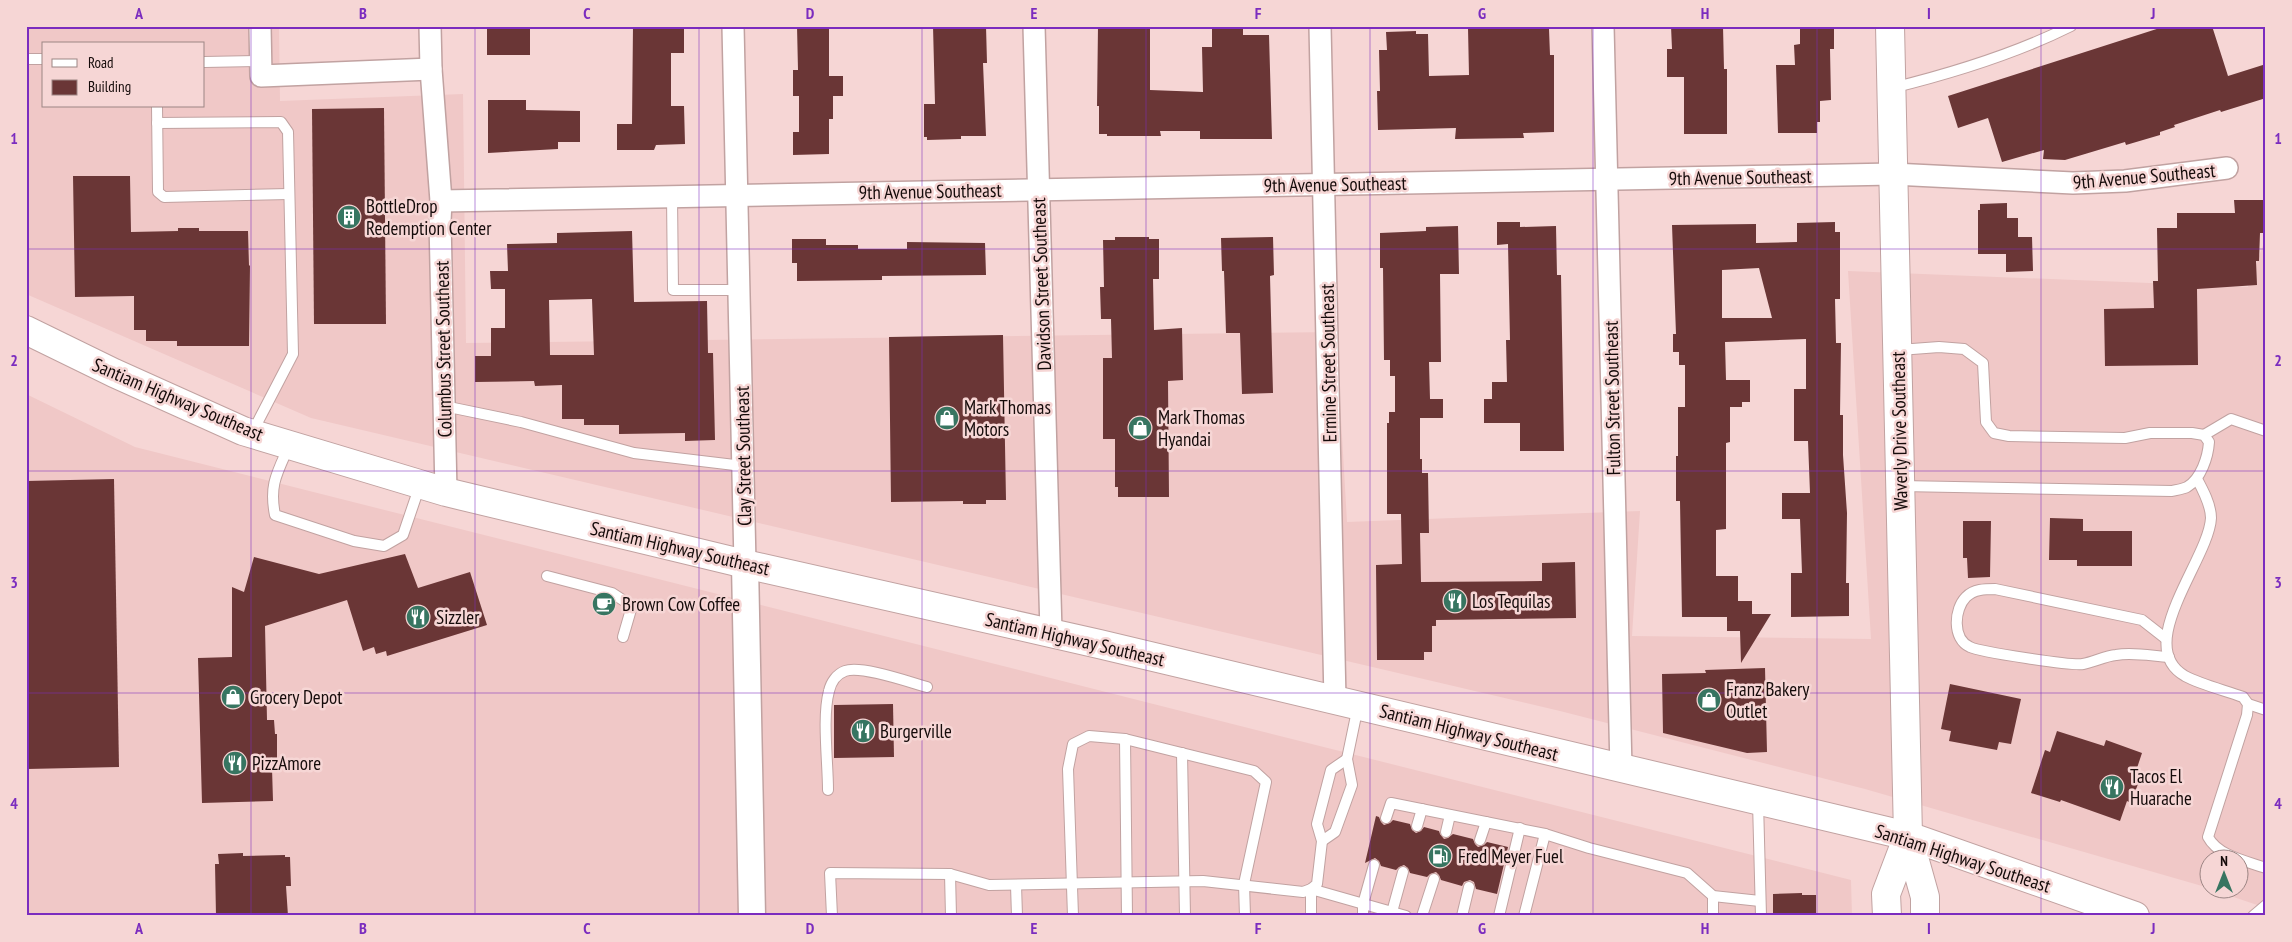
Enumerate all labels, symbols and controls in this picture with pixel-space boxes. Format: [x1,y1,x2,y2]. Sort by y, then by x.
text: A [134,3,144,23]
text: B [359,3,367,23]
text: C [583,3,591,23]
text: D [806,3,815,23]
text: E [1031,3,1038,23]
text: F [1255,3,1262,23]
text: G [1478,3,1486,23]
text: H [1701,3,1709,23]
text: I [1927,3,1931,23]
text: J [2150,3,2155,23]
legend [42,42,205,108]
text: Road [88,53,114,72]
text: Building [88,77,131,96]
text: 1 [10,128,18,148]
text: 1 [2274,128,2282,148]
street label: 9th Avenue Southeast [2072,158,2217,194]
street label: 9th Avenue Southeast [1668,164,1812,190]
street label: 9th Avenue Southeast [1263,171,1407,197]
street label: 9th Avenue Southeast [858,178,1002,204]
place label: BottleDrop Redemption Center [366,194,492,240]
street label: Davidson Street Southeast [1026,196,1056,371]
building icon: BottleDrop Redemption Center [336,204,362,230]
street label: Columbus Street Southeast [429,260,457,438]
street label: Ermine Street Southeast [1315,283,1341,443]
street label: Fulton Street Southeast [1599,320,1625,476]
text: 2 [10,350,18,370]
text: 2 [2274,350,2282,370]
street label: Waverly Drive Southeast [1886,351,1912,511]
street label: Santiam Highway Southeast [89,352,268,446]
street label: Clay Street Southeast [730,385,756,526]
place label: Mark Thomas Motors [964,395,1051,441]
shop icon: Mark Thomas Motors [934,405,960,431]
place label: Mark Thomas Hyandai [1158,405,1245,451]
shop icon: Mark Thomas Hyandai [1127,415,1153,441]
street label: Santiam Highway Southeast [588,516,773,580]
text: 3 [10,572,18,592]
text: 3 [2274,572,2282,592]
restaurant icon: Los Tequilas [1442,588,1468,614]
place label: Los Tequilas [1472,589,1550,613]
cafe icon: Brown Cow Coffee [591,591,617,617]
place label: Brown Cow Coffee [622,592,740,616]
restaurant icon: Sizzler [405,604,431,630]
place label: Sizzler [436,605,480,629]
street label: Santiam Highway Southeast [983,607,1168,671]
place label: Franz Bakery Outlet [1726,677,1810,723]
shop icon: Grocery Depot [220,684,246,710]
place label: Grocery Depot [250,685,343,709]
shop icon: Franz Bakery Outlet [1696,687,1722,713]
street label: Santiam Highway Southeast [1377,698,1561,766]
restaurant icon: Burgerville [850,718,876,744]
place label: Burgerville [880,719,952,743]
restaurant icon: PizzAmore [222,750,248,776]
place label: PizzAmore [252,751,321,775]
place label: Tacos El Huarache [2130,764,2192,810]
restaurant icon: Tacos El Huarache [2099,774,2125,800]
text: 4 [10,793,18,813]
text: 4 [2274,793,2282,813]
street label: Santiam Highway Southeast [1872,818,2054,898]
fuel station icon: Fred Meyer Fuel [1427,843,1453,869]
place label: Fred Meyer Fuel [1458,844,1564,868]
north arrow [2200,850,2250,900]
text: N [2220,852,2228,870]
text: A [134,918,144,938]
text: B [359,918,367,938]
text: C [583,918,591,938]
text: D [806,918,815,938]
text: E [1031,918,1038,938]
text: F [1255,918,1262,938]
text: G [1478,918,1486,938]
text: H [1701,918,1709,938]
text: I [1927,918,1931,938]
text: J [2150,918,2155,938]

